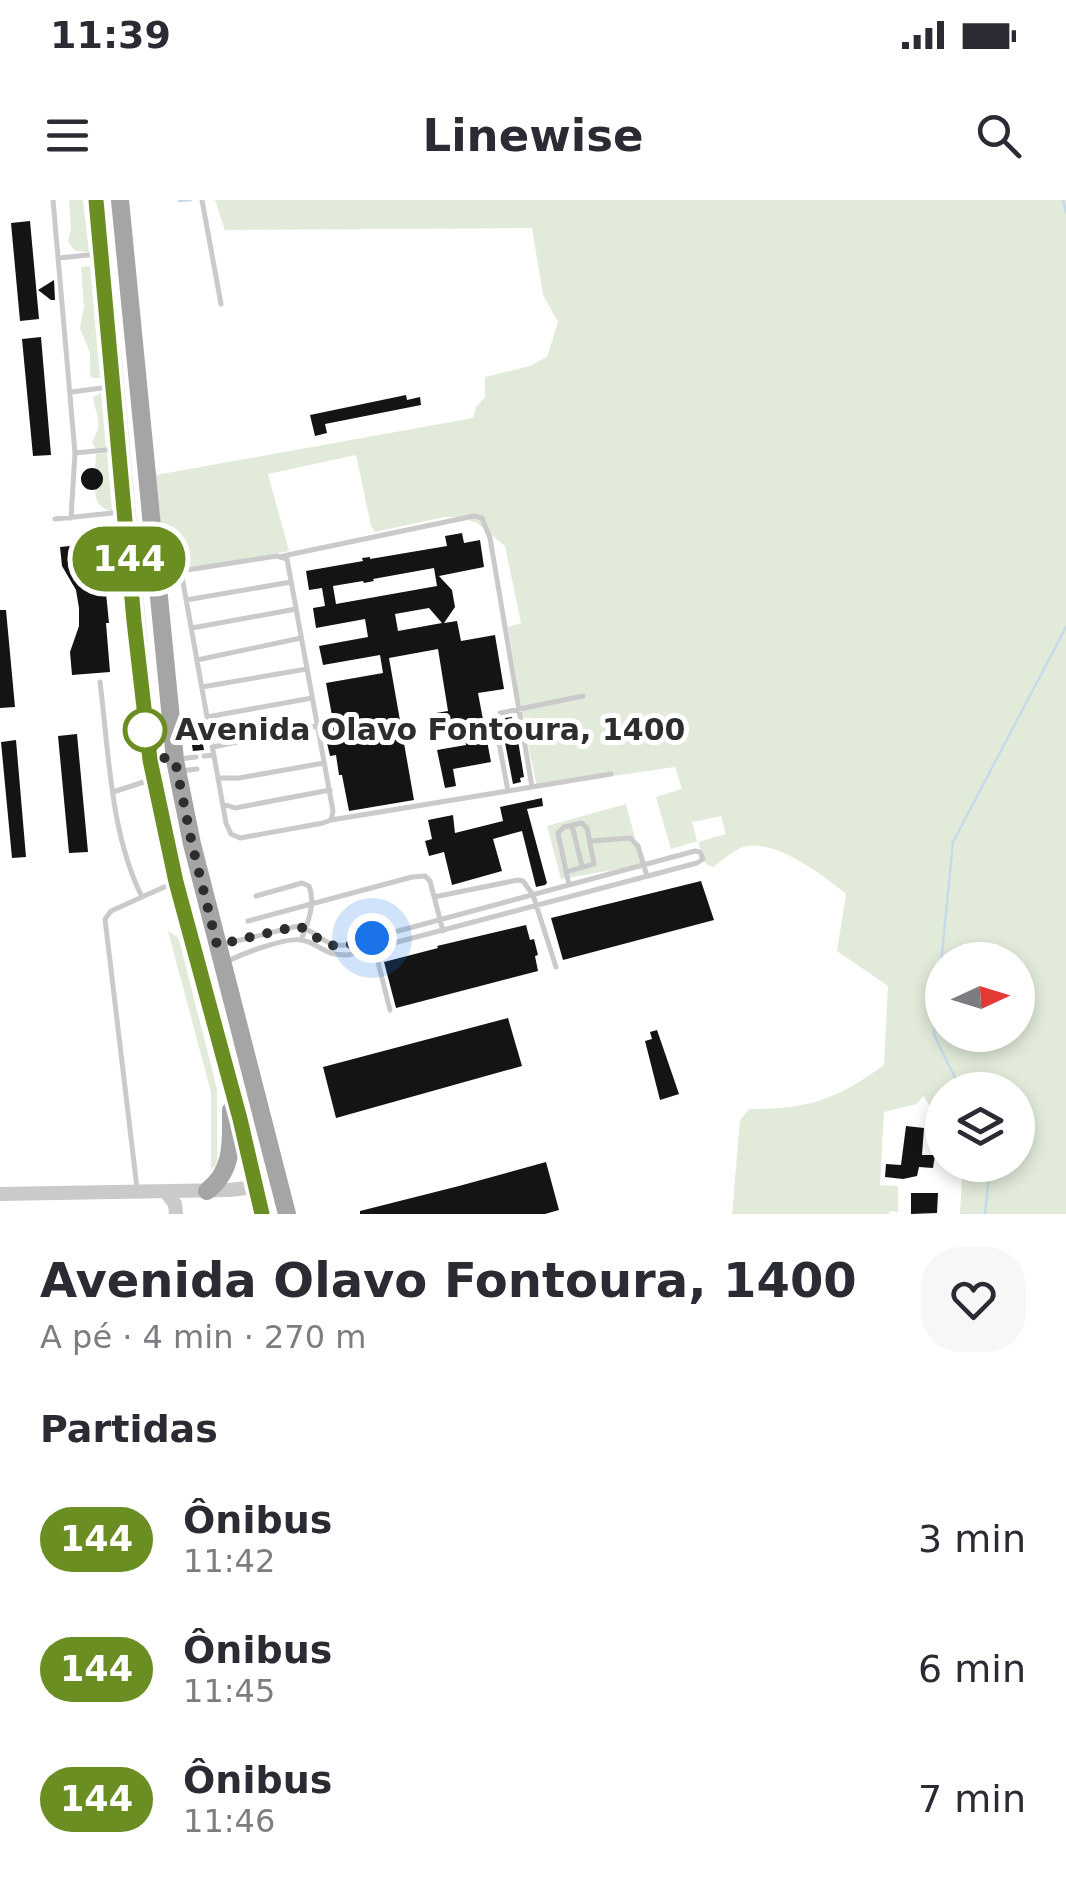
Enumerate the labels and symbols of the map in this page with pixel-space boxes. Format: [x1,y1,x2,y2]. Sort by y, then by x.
line badge: 144 [72,526,186,592]
marker: Avenida Olavo Fontoura, 1400 [124,709,166,751]
place label: Avenida Olavo Fontoura, 1400 [175,712,685,747]
your location [347,913,397,963]
north arrow [925,942,1035,1052]

